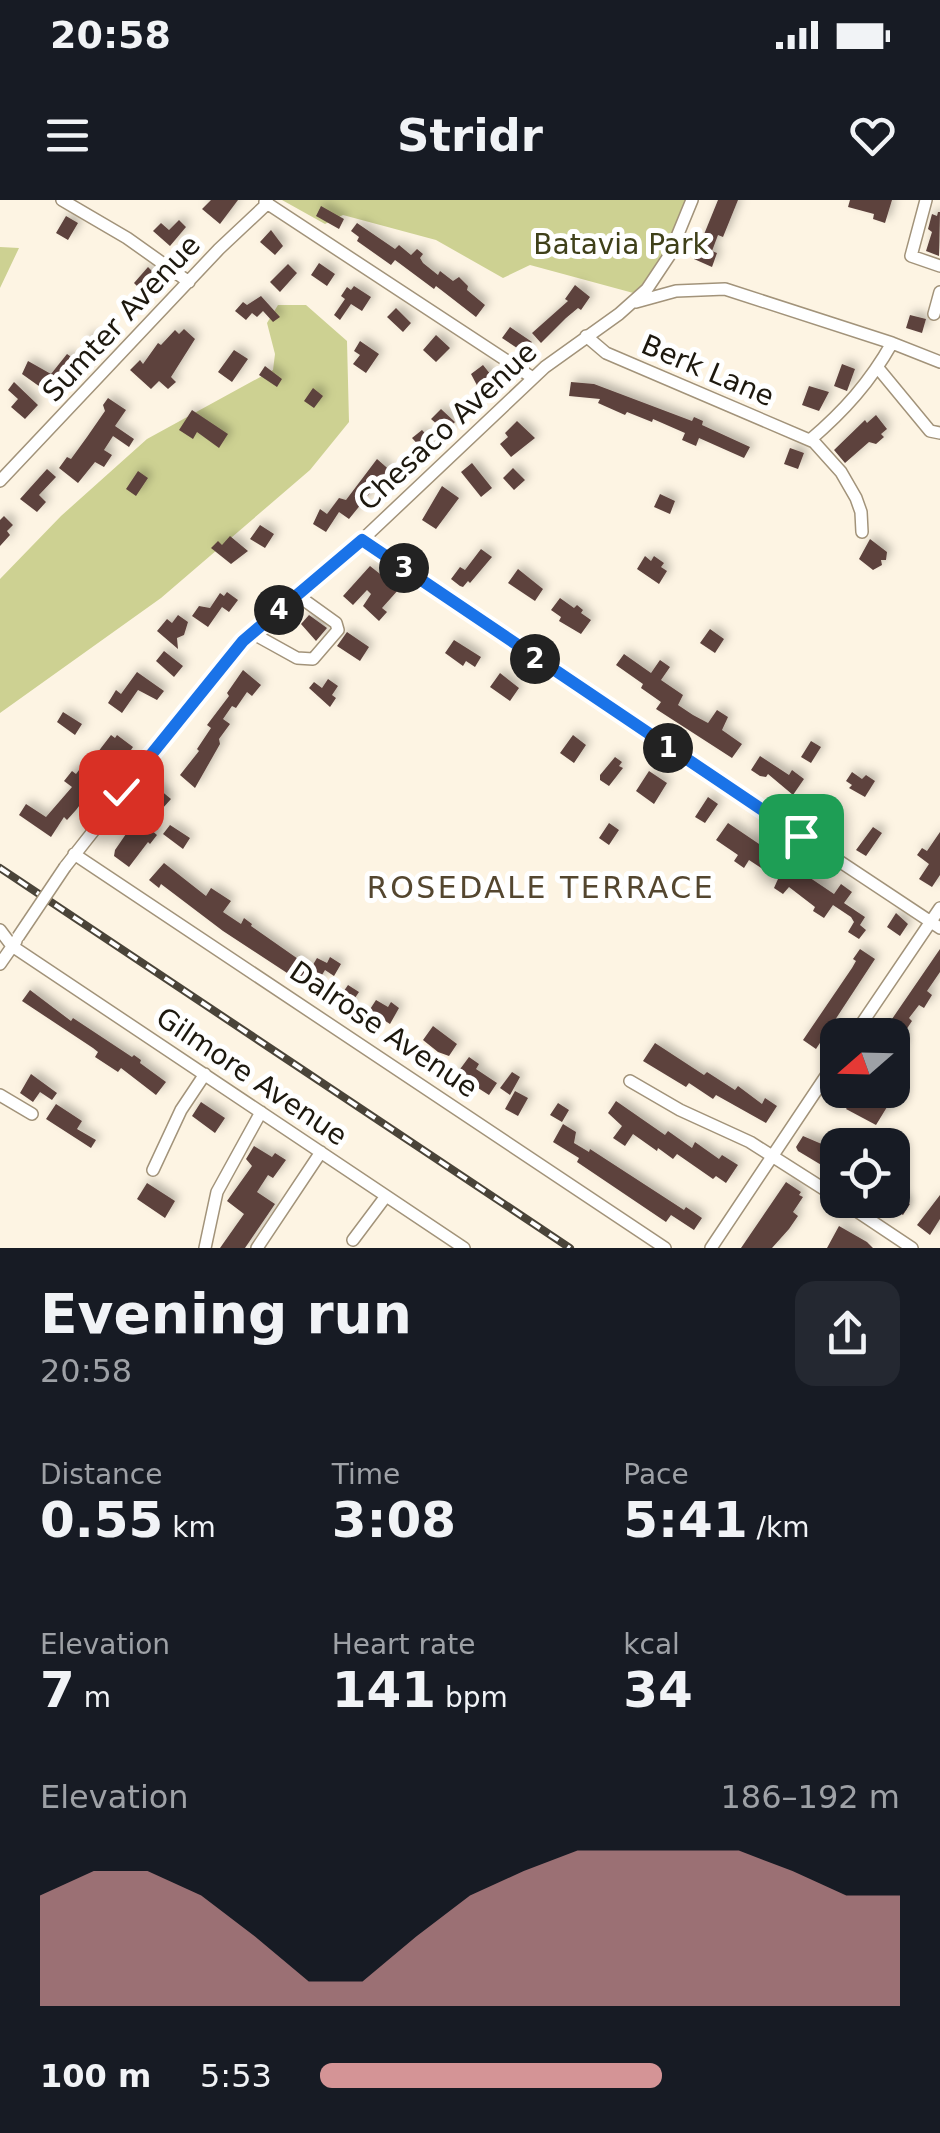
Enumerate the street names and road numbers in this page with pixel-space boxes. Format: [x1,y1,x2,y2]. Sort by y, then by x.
street label: Sumter Avenue [36,228,207,408]
street label: Berk Lane [637,328,779,413]
street label: Chesaco Avenue [351,335,543,517]
street label: Dalrose Avenue [284,954,484,1104]
street label: Gilmore Avenue [150,1000,353,1152]

